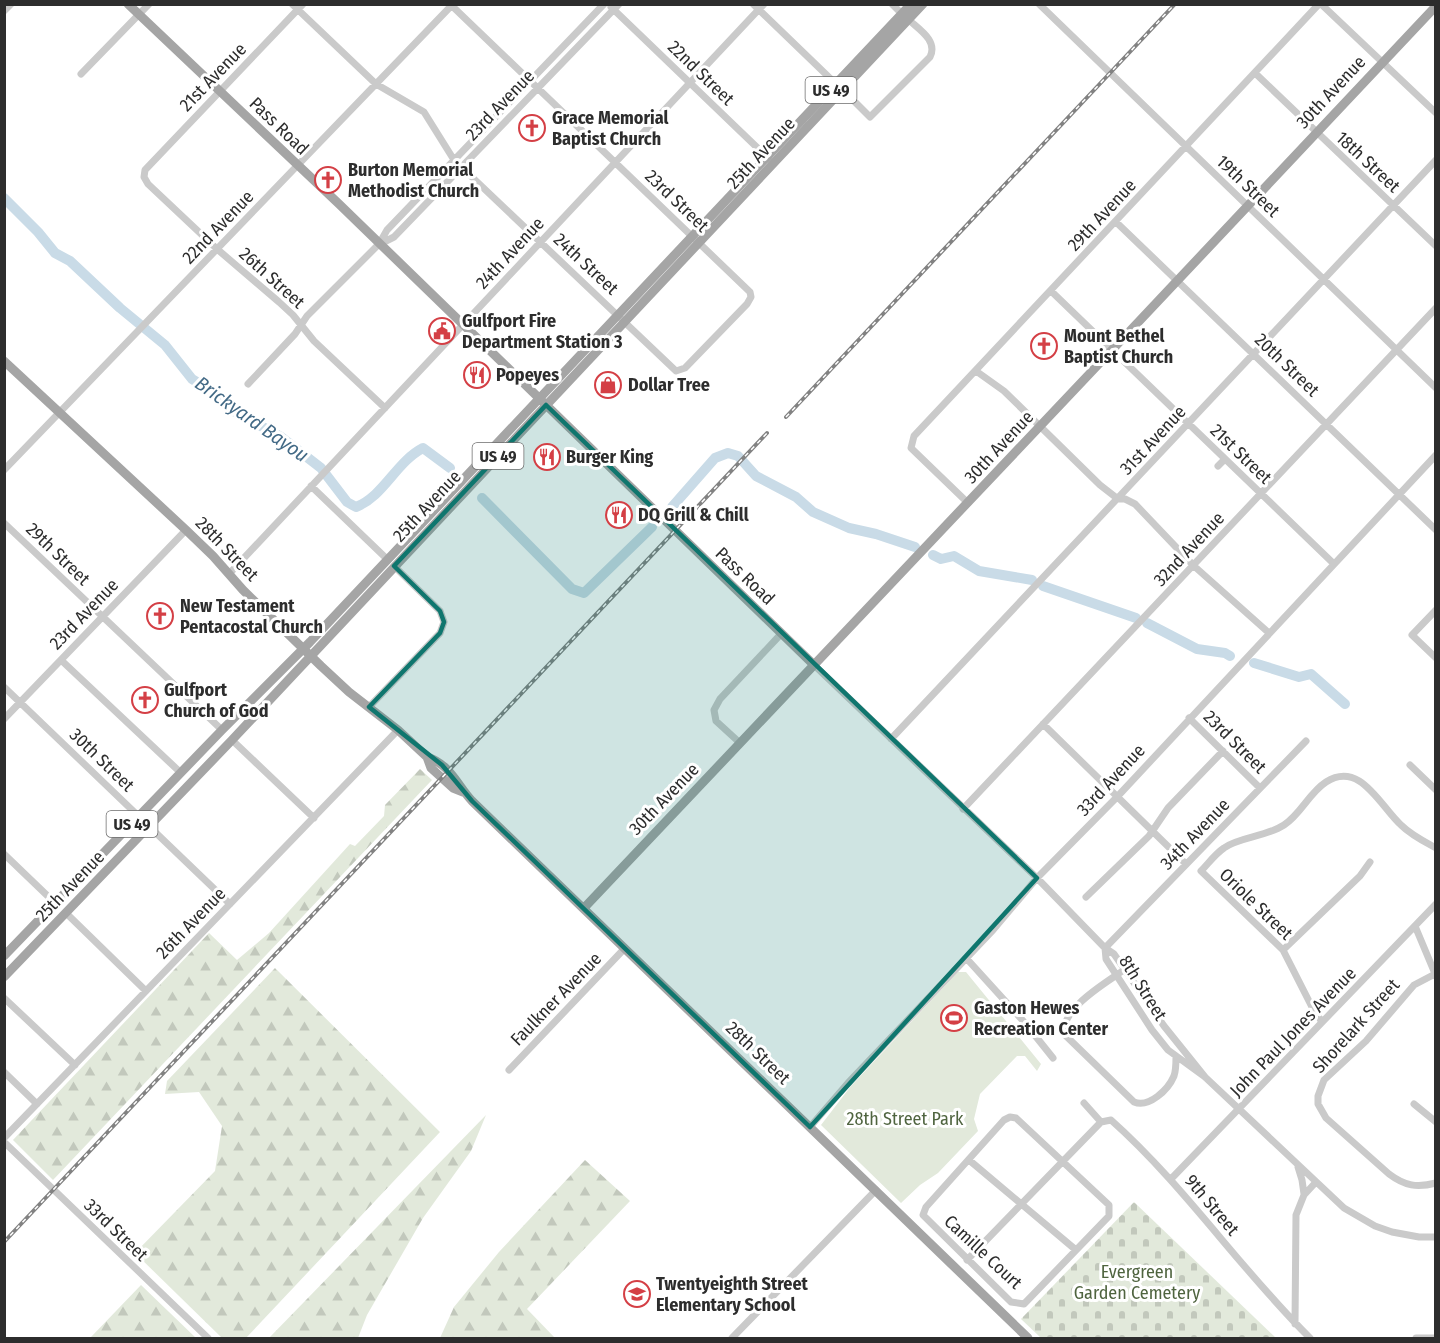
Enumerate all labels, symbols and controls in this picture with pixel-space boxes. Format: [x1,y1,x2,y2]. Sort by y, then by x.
street label: 22nd Street [663,36,739,110]
street label: 21st Avenue [175,38,251,116]
street label: 30th Avenue [1292,51,1370,133]
street label: 23rd Avenue [461,65,539,145]
road number: US 49 [806,77,856,103]
street label: Pass Road [245,92,313,160]
place label: Grace Memorial Baptist Church [552,107,668,150]
church icon: Grace Memorial Baptist Church [517,113,547,143]
street label: 25th Avenue [722,113,800,193]
street label: 18th Street [1331,127,1405,197]
street label: 19th Street [1212,150,1284,222]
place label: Burton Memorial Methodist Church [348,159,479,202]
church icon: Burton Memorial Methodist Church [313,165,343,195]
street label: 23rd Street [641,165,713,237]
street label: 29th Avenue [1063,174,1141,256]
street label: 22nd Avenue [178,186,258,268]
street label: 24th Avenue [471,213,549,293]
street label: 24th Street [549,229,623,299]
street label: 26th Street [235,243,309,313]
place label: Gulfport Fire Department Station 3 [462,310,623,353]
public building icon: Gulfport Fire Department Station 3 [427,316,457,346]
place label: Mount Bethel Baptist Church [1064,325,1173,368]
street label: 20th Street [1250,329,1324,401]
church icon: Mount Bethel Baptist Church [1029,331,1059,361]
restaurant icon: Popeyes [462,360,492,390]
place label: Popeyes [496,364,559,386]
shop icon: Dollar Tree [593,370,623,400]
water label: Brickyard Bayou [191,371,313,467]
place label: Dollar Tree [628,374,710,396]
street label: 31st Avenue [1115,401,1191,479]
street label: 30th Avenue [960,406,1038,488]
street label: 21st Street [1206,419,1276,489]
restaurant icon: Burger King [532,442,562,472]
road number: US 49 [472,443,524,469]
place label: Burger King [566,446,653,468]
street label: 25th Avenue [388,466,466,546]
restaurant icon: DQ Grill & Chill [604,500,634,530]
place label: DQ Grill & Chill [638,504,749,526]
street label: 32nd Avenue [1149,507,1229,591]
street label: 28th Street [191,512,263,586]
street label: 29th Street [21,518,95,590]
street label: Pass Road [711,542,779,610]
street label: 23rd Avenue [45,574,123,654]
place label: New Testament Pentacostal Church [180,595,323,638]
church icon: New Testament Pentacostal Church [145,601,175,631]
place label: Gulfport Church of God [164,679,268,722]
church icon: Gulfport Church of God [130,685,160,715]
street label: 23rd Street [1199,706,1271,778]
street label: 30th Street [65,724,139,796]
street label: 33rd Avenue [1072,740,1150,820]
street label: 30th Avenue [624,758,704,839]
street label: 34th Avenue [1156,794,1234,874]
road number: US 49 [106,811,158,837]
street label: 25th Avenue [31,846,109,926]
street label: Oriole Street [1215,864,1297,945]
street label: 26th Avenue [152,883,230,963]
street label: Faulkner Avenue [506,948,606,1050]
street label: 8th Street [1114,951,1172,1025]
street label: John Paul Jones Avenue [1225,962,1361,1102]
street label: Shorelark Street [1308,974,1404,1078]
place label: Gaston Hewes Recreation Center [974,997,1108,1040]
sports icon: Gaston Hewes Recreation Center [939,1003,969,1033]
street label: 28th Street [721,1017,795,1089]
park label: 28th Street Park [847,1108,964,1130]
street label: 9th Street [1180,1170,1244,1240]
street label: 33rd Street [80,1194,153,1266]
street label: Camille Court [939,1210,1027,1294]
park label: Evergreen Garden Cemetery [1074,1261,1200,1304]
place label: Twentyeighth Street Elementary School [656,1273,809,1316]
school or university icon: Twentyeighth Street Elementary School [622,1279,652,1309]

